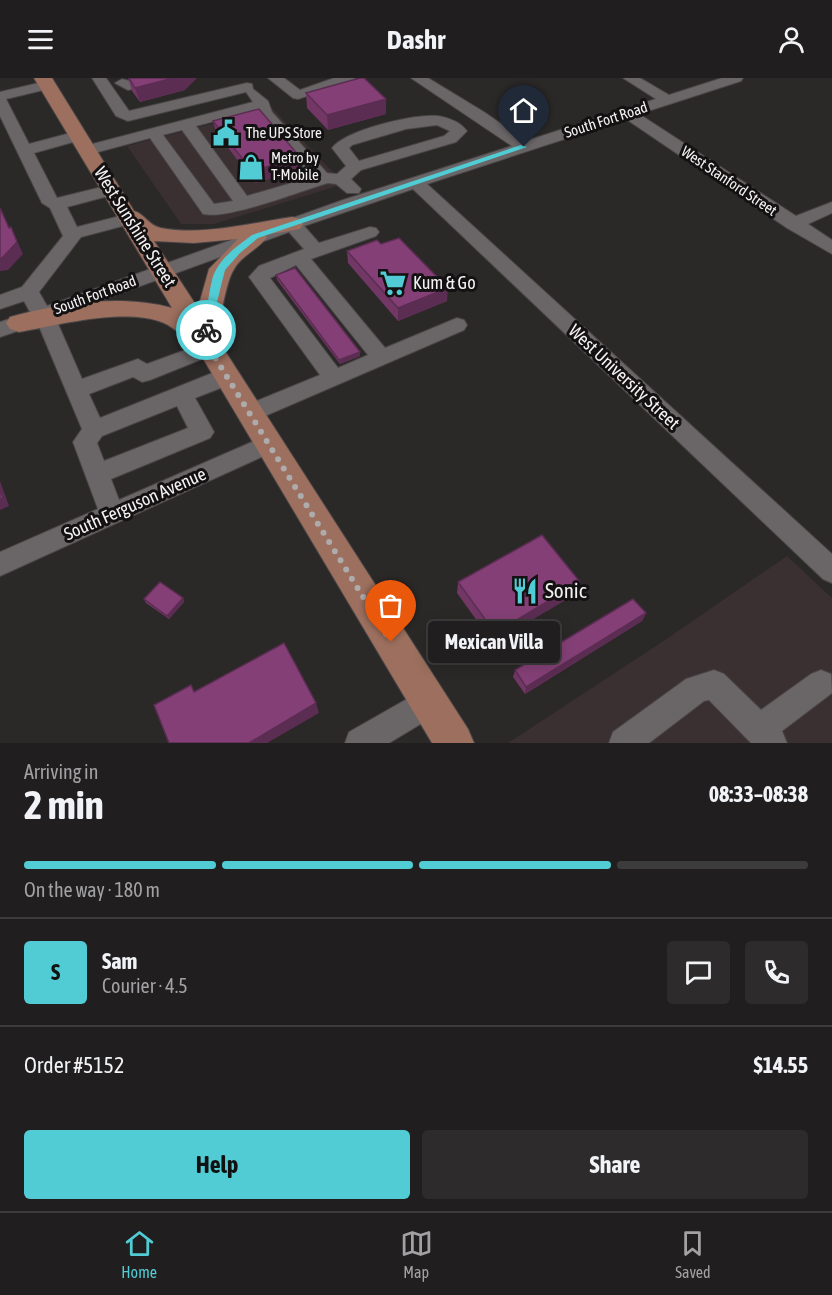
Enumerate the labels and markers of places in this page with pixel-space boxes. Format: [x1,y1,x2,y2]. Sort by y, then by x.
pin [498,85,549,147]
public building icon: The UPS Store [211,118,241,148]
place label: The UPS Store [246,124,322,141]
place label: Metro by T-Mobile [271,149,319,183]
shop icon: Metro by T-Mobile [236,152,266,182]
supermarket icon: Kum & Go [378,268,408,298]
place label: Kum & Go [413,272,476,293]
restaurant icon: Sonic [510,576,540,606]
place label: Sonic [545,578,587,602]
pin [365,580,416,642]
callout: Mexican Villa [427,621,559,663]

